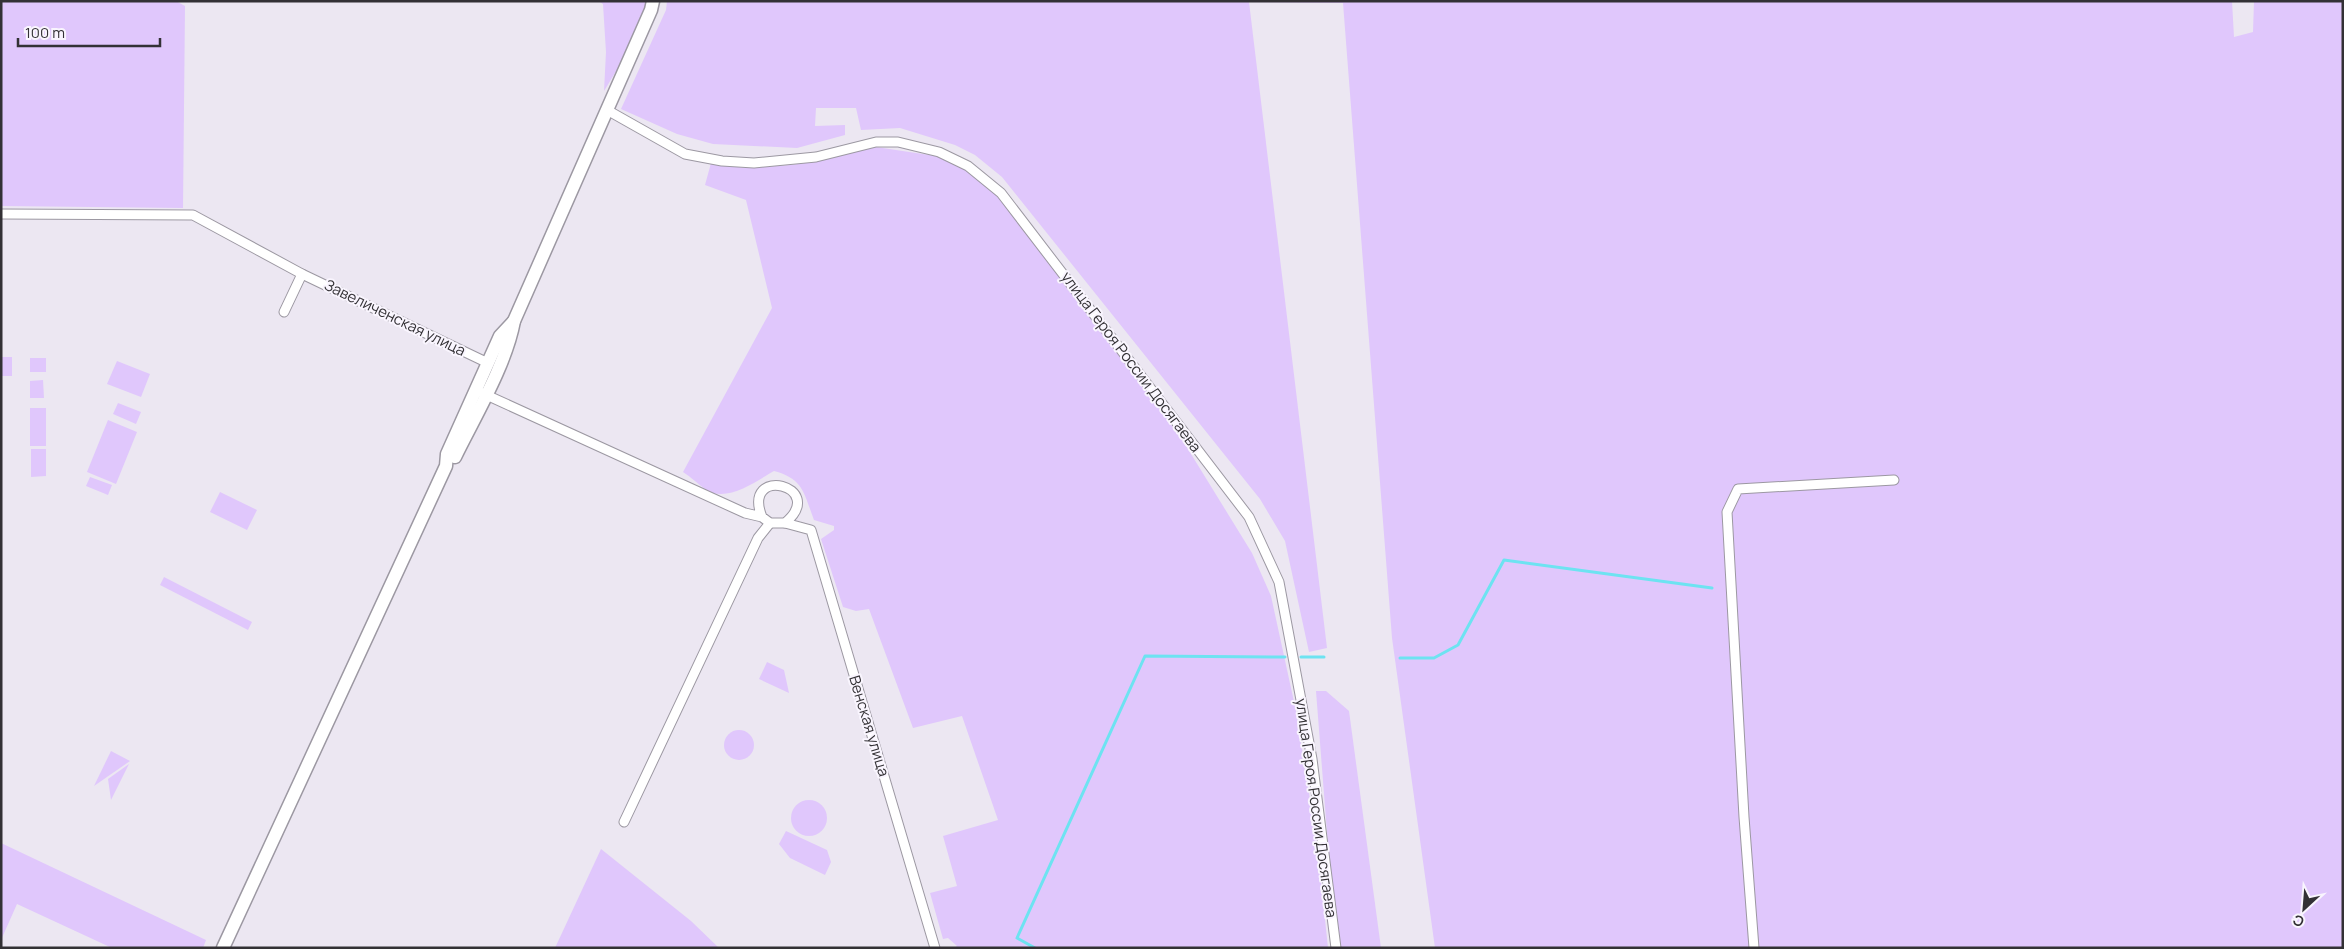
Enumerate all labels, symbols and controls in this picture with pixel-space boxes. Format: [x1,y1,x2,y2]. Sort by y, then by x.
scale bar [18,15,160,47]
text: 100 m [25,22,65,43]
street label: улица Героя России Досягаева [1056,267,1206,456]
street label: Завеличенская улица [321,274,469,361]
street label: Венская улица [844,673,895,779]
street label: улица Героя России Досягаева [1291,697,1342,919]
north arrow [2279,884,2329,934]
text: С [2289,910,2307,932]

